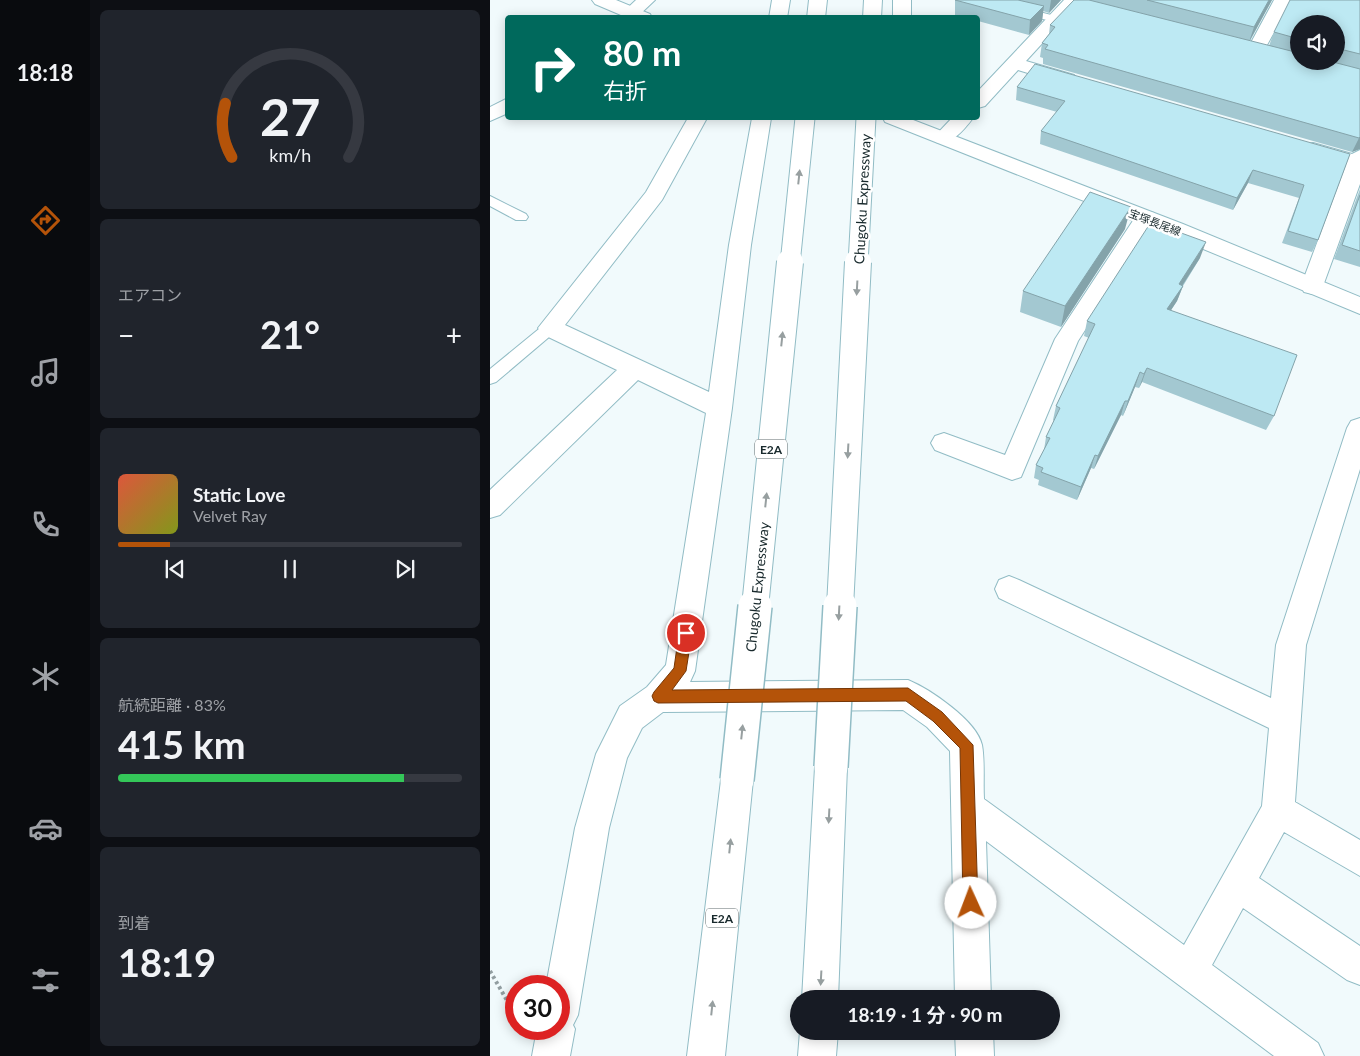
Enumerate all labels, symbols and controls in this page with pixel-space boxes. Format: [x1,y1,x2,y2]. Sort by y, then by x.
map controls [1290,15,1345,70]
button: sound [1290,15,1345,70]
text: 80 m [603,31,681,73]
icon: right [520,35,585,100]
text: 18:18 [17,59,73,86]
text: 右折 [603,77,647,104]
text: 27 [260,85,320,147]
street label: Chugoku Expressway [850,133,874,265]
text: km/h [269,144,311,166]
one-way arrow [795,169,803,185]
icon: directions [28,203,63,238]
street label: 宝塚長尾線 [1127,206,1183,238]
one-way arrow [852,281,860,297]
text: エアコン [118,285,182,304]
text: 21° [260,311,320,357]
text: − [118,318,134,352]
text: + [446,318,462,352]
one-way arrow [779,331,787,347]
icon: music [28,355,63,390]
road number: E2A [755,439,787,458]
one-way arrow [844,443,852,459]
text: Static Love [193,483,285,506]
one-way arrow [762,492,770,508]
text: Velvet Ray [193,506,267,525]
icon: phone [28,507,63,542]
street label: Chugoku Expressway [742,520,772,653]
icon: previous [161,555,189,583]
icon: pause [276,555,304,583]
icon: next [391,555,419,583]
one-way arrow [835,605,843,621]
pin [665,612,707,654]
icon: arrive [672,619,700,647]
icon: climate [28,659,63,694]
text: 航続距離 · 83% [118,695,226,714]
text: 415 km [118,721,246,767]
one-way arrow [738,723,746,739]
one-way arrow [824,808,832,824]
icon: car [28,811,63,846]
one-way arrow [726,838,734,854]
position arrow [944,876,996,928]
road number: E2A [706,908,738,928]
text: 到着 [118,913,150,932]
text: 18:19 [118,939,216,985]
icon: filters [28,963,63,998]
one-way arrow [817,970,825,986]
speed limit sign: 30 [505,975,570,1040]
one-way arrow [708,999,716,1015]
text: 18:19 · 1 分 · 90 m [847,1003,1003,1026]

